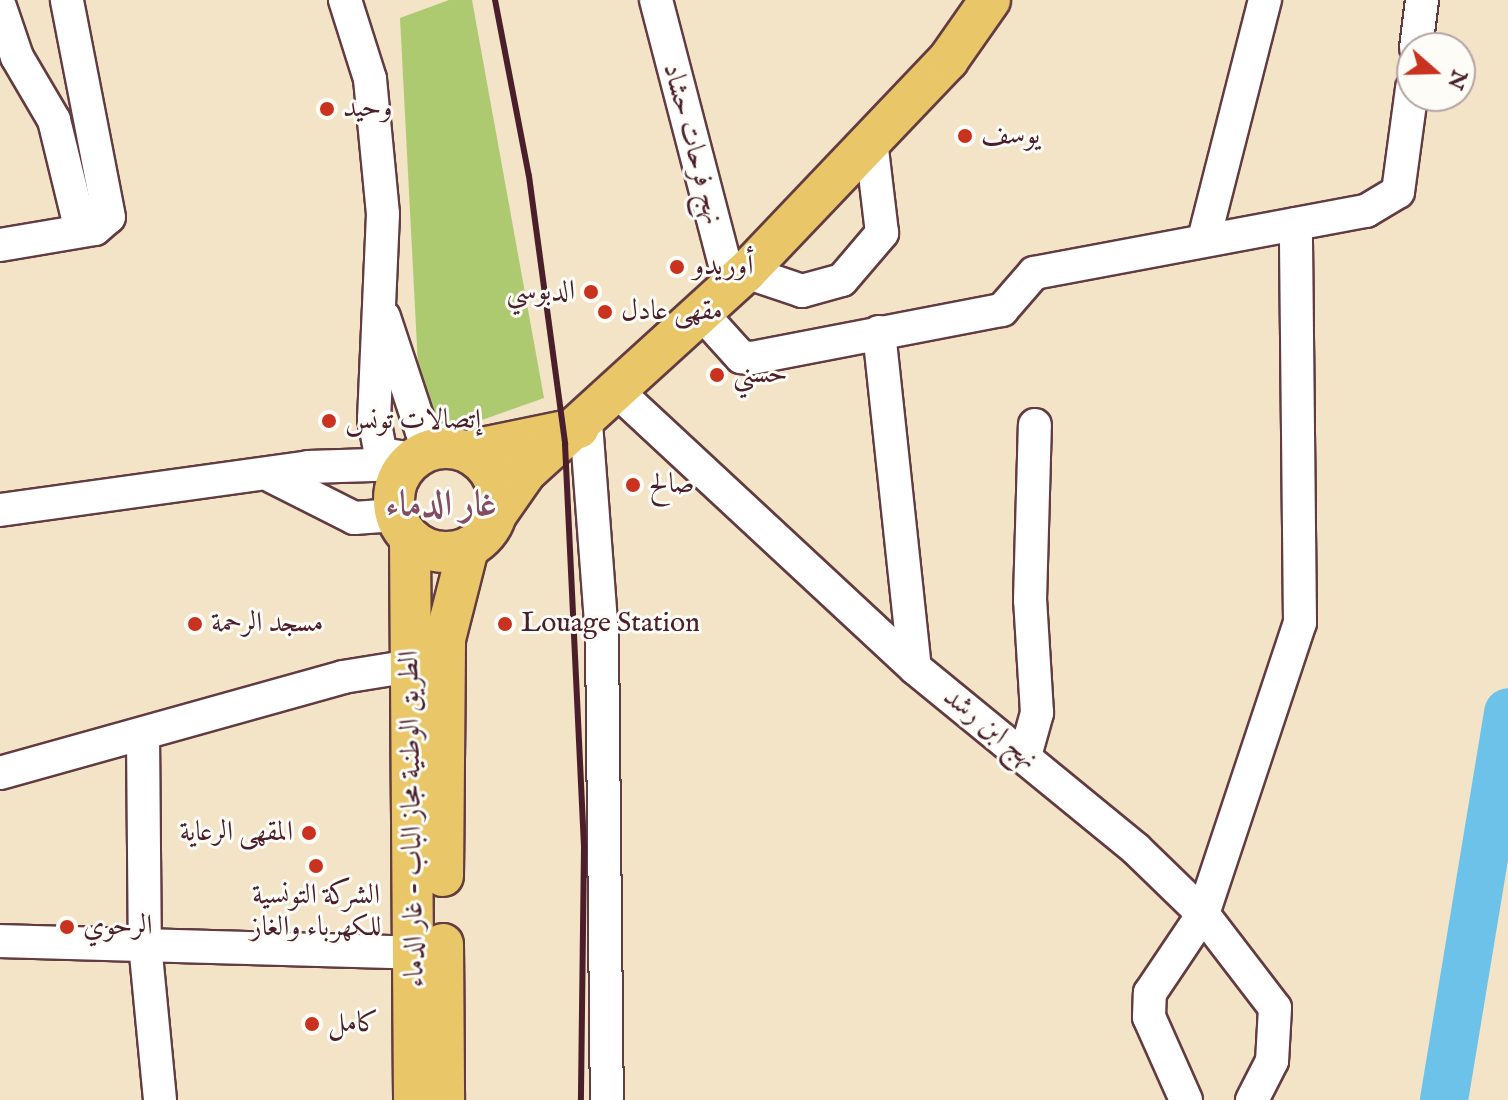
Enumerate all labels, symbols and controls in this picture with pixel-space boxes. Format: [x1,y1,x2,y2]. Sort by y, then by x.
north arrow [1396,32,1476,112]
street label: نهج فرحات حشاد [654,60,730,228]
text: N [1440,66,1473,93]
place label: وحيد [343,92,393,126]
marker: وحيد [318,100,336,118]
place label: يوسف [981,119,1040,153]
marker: يوسف [956,127,974,145]
place label: أوريدو [693,250,754,284]
marker: أوريدو [668,258,686,276]
place label: الدبوسي [506,275,575,309]
marker: الدبوسي [582,283,600,301]
place label: مقهى عادل [621,295,723,329]
marker: مقهى عادل [596,303,614,321]
place label: حسني [733,358,788,392]
marker: حسني [708,366,726,384]
place label: إتصالات تونس [345,404,481,438]
marker: إتصالات تونس [320,412,338,430]
place label: صالح [649,468,694,502]
marker: صالح [624,476,642,494]
district label: غار الدماء [386,484,496,528]
place label: مسجد الرحمة [211,607,323,641]
place label: Louage Station [521,607,700,641]
marker: مسجد الرحمة [186,615,204,633]
marker: Louage Station [496,615,514,633]
street label: الطريق الوطنية مجاز الباب - غار الدماء [393,650,433,988]
street label: نهج ابن رشد [936,681,1044,777]
place label: المقهى الرعاية [179,816,293,850]
marker: المقهى الرعاية [300,824,318,842]
marker: الشركة التونسية للكهرباء والغاز [307,857,325,875]
place label: الشركة التونسية للكهرباء والغاز [251,879,381,945]
place label: الرحوي [83,910,153,944]
marker: الرحوي [58,918,76,936]
place label: كامل [328,1007,379,1041]
marker: كامل [303,1015,321,1033]

